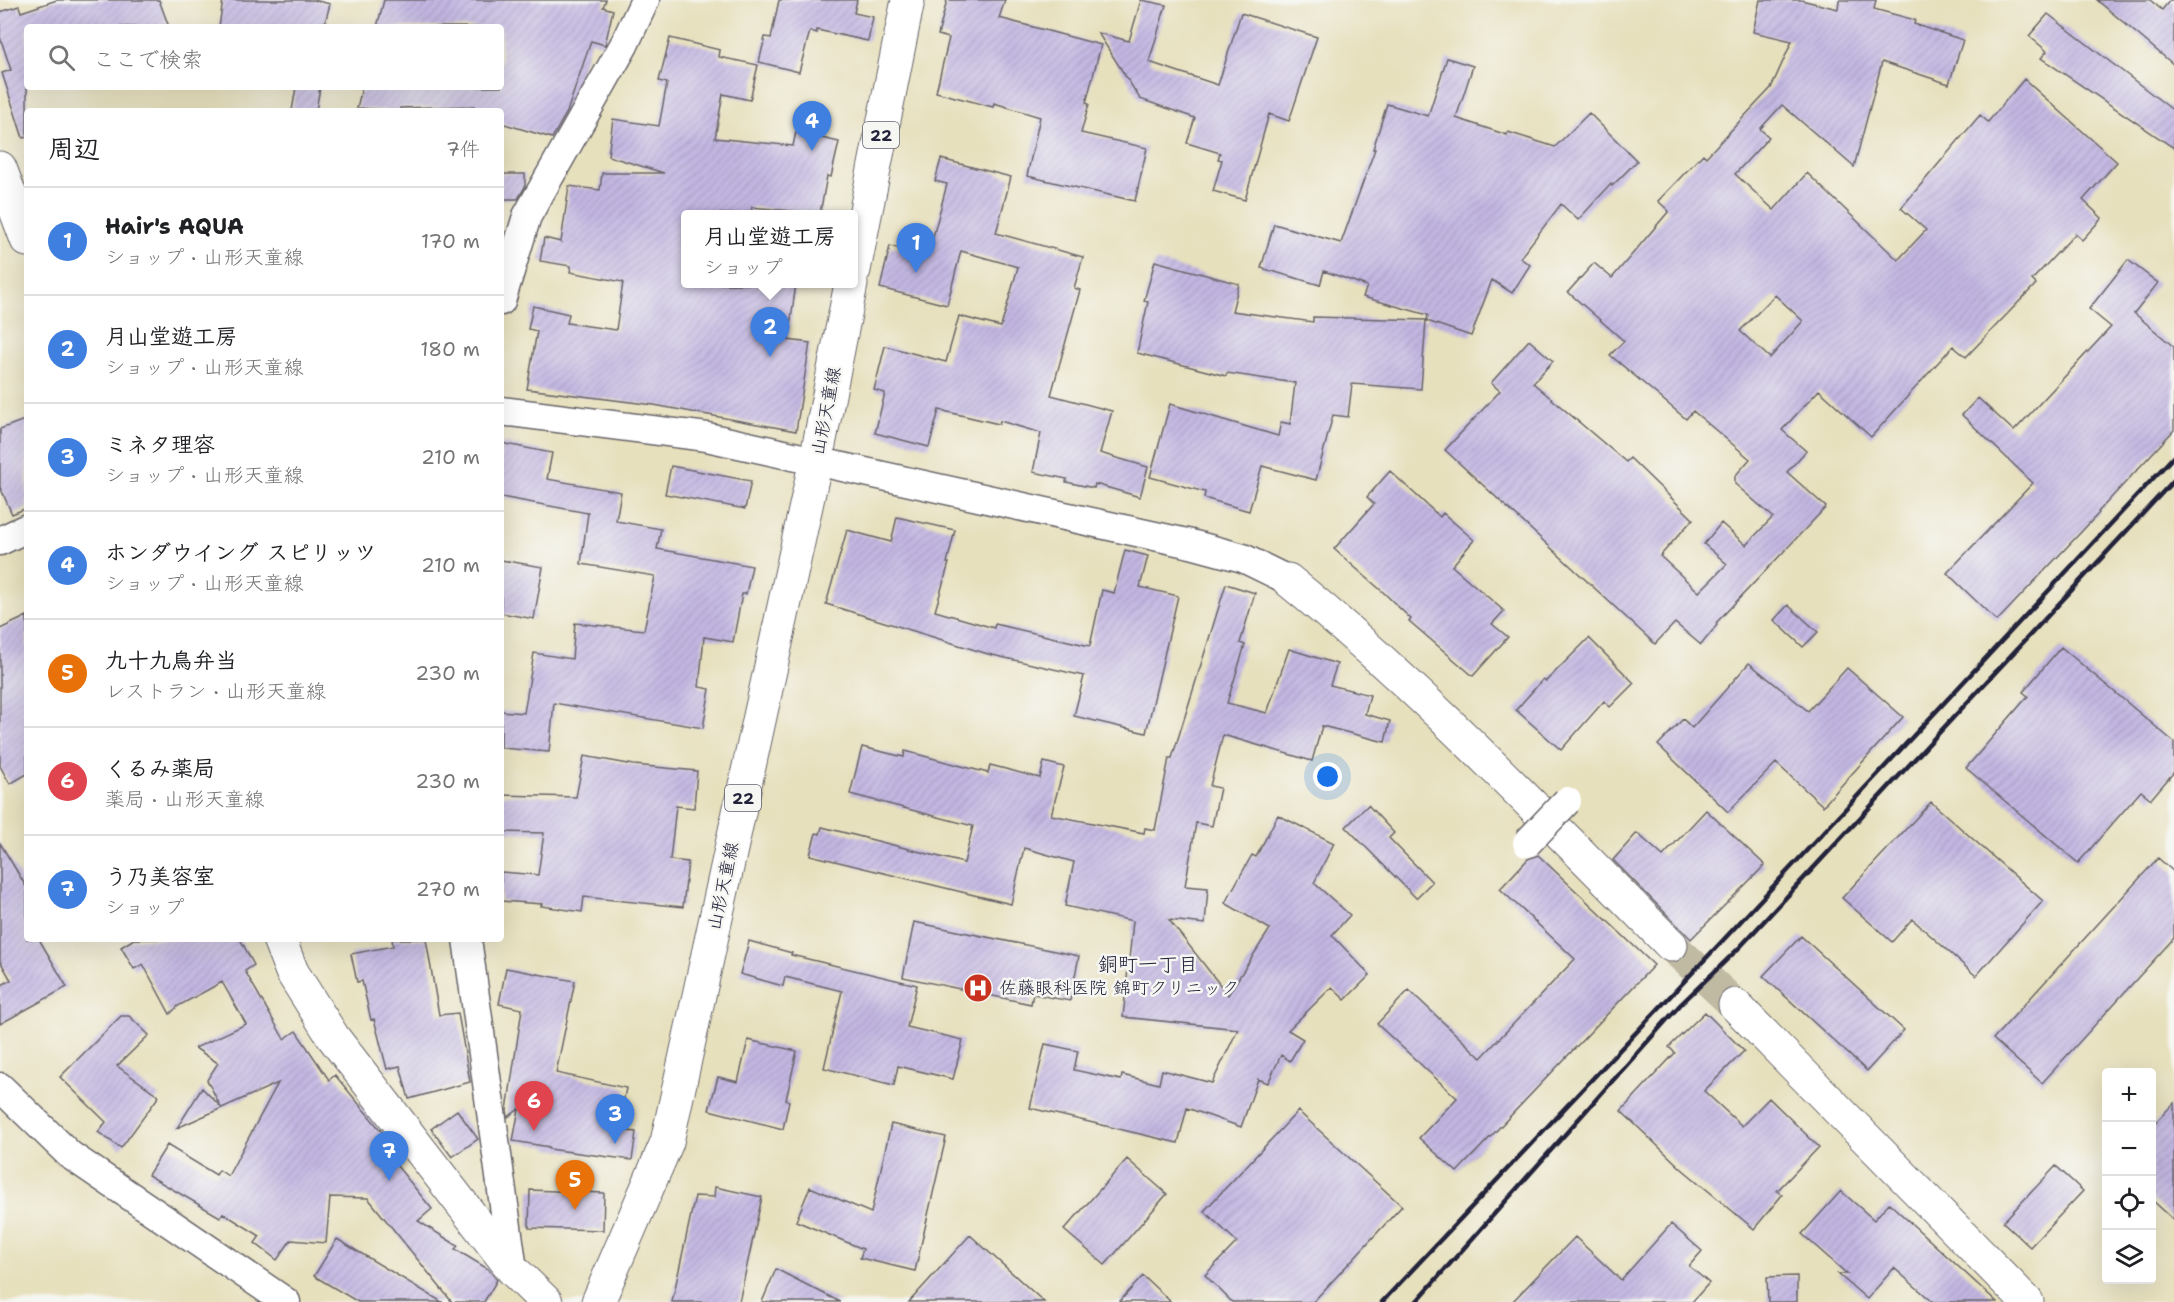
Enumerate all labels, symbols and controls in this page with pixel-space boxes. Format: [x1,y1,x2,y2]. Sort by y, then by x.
search box [24,24,504,90]
icon: search [45,41,78,74]
text: ここで検索 [93,45,203,74]
pin: 4 [792,102,832,151]
road number: 22 [863,122,899,148]
text: 周辺 [48,131,100,166]
text: 7件 [446,136,480,162]
popup [681,210,858,288]
text: Hair's AQUA [105,212,244,241]
text: 月山堂遊工房 [703,222,836,251]
pin: 1 [896,224,936,273]
text: 1 [63,228,72,254]
text: 170 m [421,228,480,254]
text: ショップ · 山形天童線 [105,244,303,270]
text: ショップ [703,254,783,280]
pin: 2 [750,308,790,357]
text: 月山堂遊工房 [105,322,237,351]
text: 2 [61,336,75,362]
text: 180 m [420,336,480,362]
text: ショップ · 山形天童線 [105,354,303,380]
street label: 山形天童線 [806,365,846,457]
text: ミネタ理容 [105,430,215,459]
text: 3 [61,444,75,470]
text: 210 m [421,444,480,470]
text: ショップ · 山形天童線 [105,462,303,488]
text: ホンダウイング スピリッツ [105,538,376,567]
text: 4 [61,552,75,578]
text: 210 m [421,552,480,578]
text: ショップ · 山形天童線 [105,570,303,596]
text: 九十九鳥弁当 [105,646,237,675]
text: 5 [61,660,74,686]
text: 230 m [415,660,480,686]
text: レストラン · 山形天童線 [105,678,326,704]
text: くるみ薬局 [105,754,215,783]
your location [1313,762,1342,791]
text: 6 [61,768,75,794]
text: 230 m [415,768,480,794]
road number: 22 [725,785,761,811]
text: 薬局 · 山形天童線 [105,786,264,812]
street label: 山形天童線 [702,839,744,933]
text: う乃美容室 [105,862,215,891]
text: 7 [61,876,75,902]
text: 270 m [416,876,480,902]
text: ショップ [105,894,184,920]
district label: 銅町一丁目 [1098,951,1198,977]
hospital icon: 佐藤眼科医院 錦町クリニック [962,972,994,1004]
place label: 佐藤眼科医院 錦町クリニック [999,976,1239,1000]
map controls [2102,1068,2156,1284]
button: + [2102,1068,2156,1122]
pin: 6 [514,1082,554,1131]
pin: 3 [596,1094,634,1144]
button: − [2102,1122,2156,1176]
pin: 7 [370,1132,408,1181]
pin: 5 [556,1160,594,1210]
button: locate [2102,1176,2156,1230]
button: layers [2102,1230,2156,1284]

